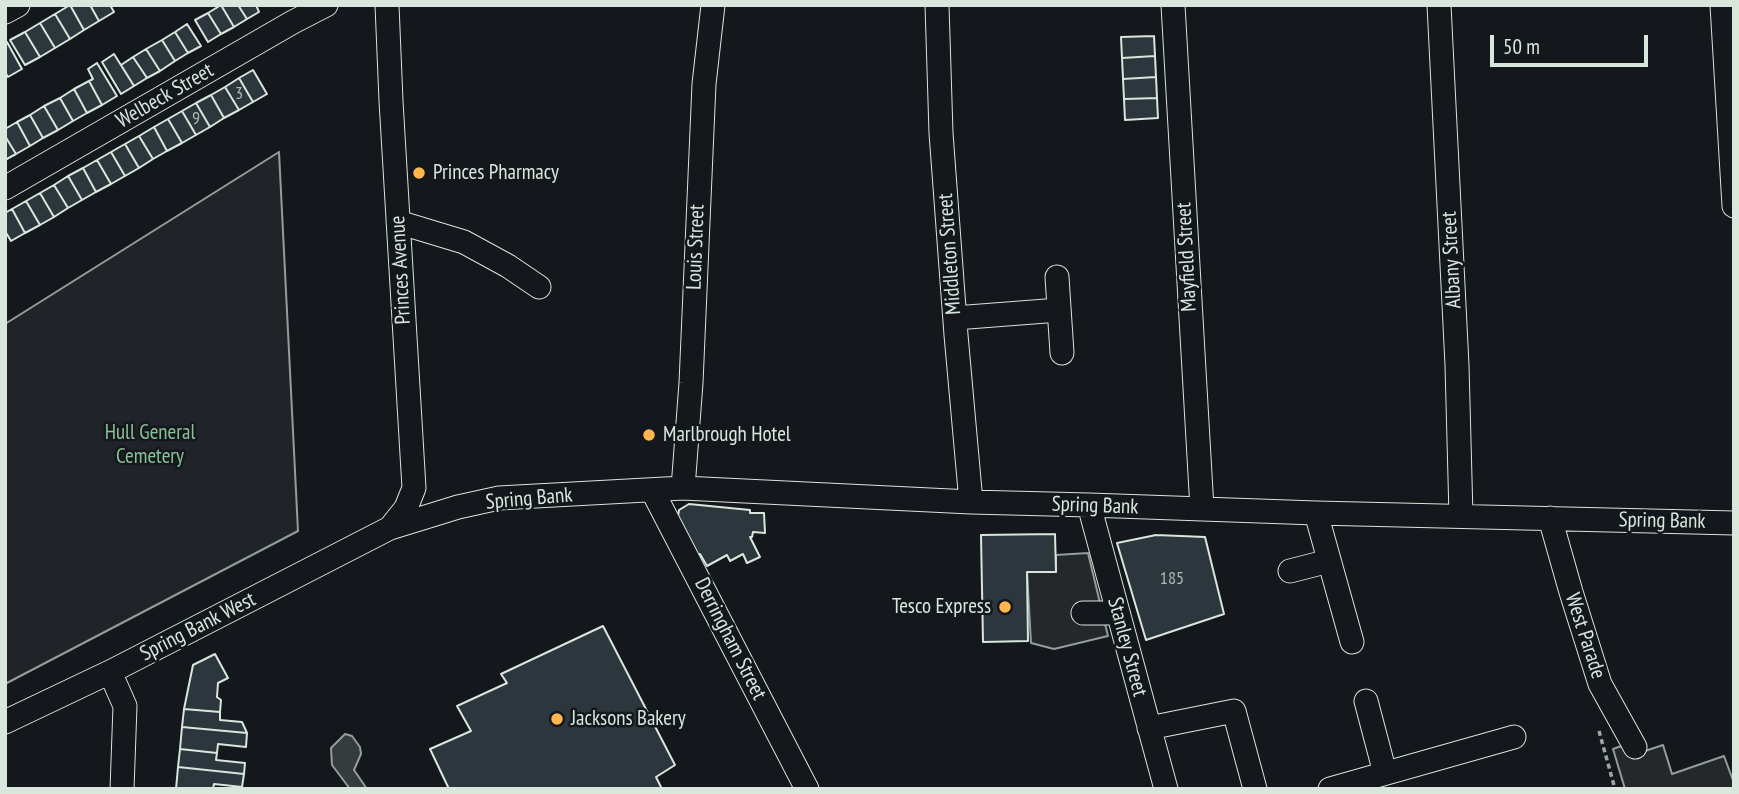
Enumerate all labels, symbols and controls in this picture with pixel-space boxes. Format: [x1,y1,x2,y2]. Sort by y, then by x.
scale bar [1494,21,1652,65]
text: 50 m [1503,33,1540,60]
street label: Welbeck Street [112,58,218,134]
house number: 3 [235,83,243,105]
house number: 9 [192,108,200,130]
place label: Princes Pharmacy [433,160,559,186]
marker: Princes Pharmacy [411,165,427,181]
street label: Middleton Street [933,193,967,315]
street label: Mayfield Street [1172,202,1202,312]
street label: Louis Street [682,204,710,290]
street label: Albany Street [1437,211,1467,309]
street label: Princes Avenue [386,215,416,325]
park label: Hull General Cemetery [105,420,195,470]
place label: Marlbrough Hotel [663,422,791,448]
marker: Marlbrough Hotel [641,427,657,443]
street label: Spring Bank [485,483,573,515]
street label: Spring Bank [1051,492,1139,520]
street label: Spring Bank [1618,508,1706,534]
house number: 185 [1160,568,1184,590]
street label: Derringham Street [689,574,771,704]
street label: Spring Bank West [136,587,260,667]
street label: West Parade [1559,590,1611,682]
place label: Tesco Express [892,594,991,620]
street label: Stanley Street [1102,595,1152,699]
marker: Tesco Express [997,599,1013,615]
place label: Jacksons Bakery [571,706,686,732]
marker: Jacksons Bakery [549,711,565,727]

